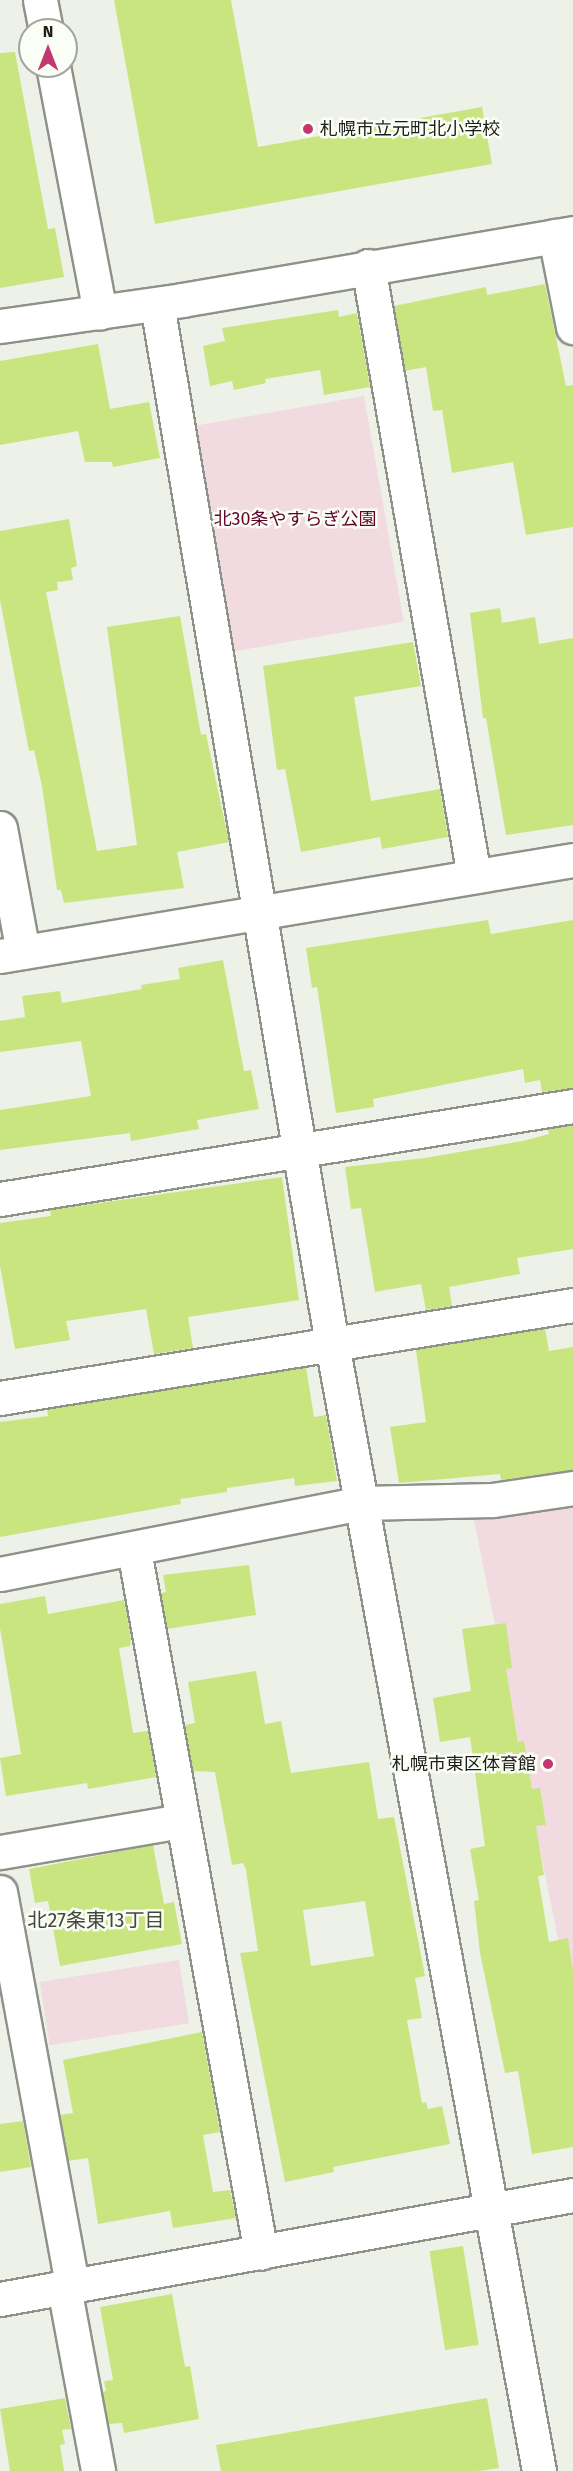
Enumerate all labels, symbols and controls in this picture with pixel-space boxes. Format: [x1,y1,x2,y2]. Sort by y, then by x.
north arrow [18,18,78,78]
text: N [43,22,53,41]
place label: 札幌市立元町北小学校 [320,118,500,140]
marker: 札幌市立元町北小学校 [301,122,315,136]
park label: 北30条やすらぎ公園 [213,508,377,530]
place label: 札幌市東区体育館 [392,1753,536,1775]
marker: 札幌市東区体育館 [541,1757,555,1771]
district label: 北27条東13丁目 [27,1908,165,1932]

